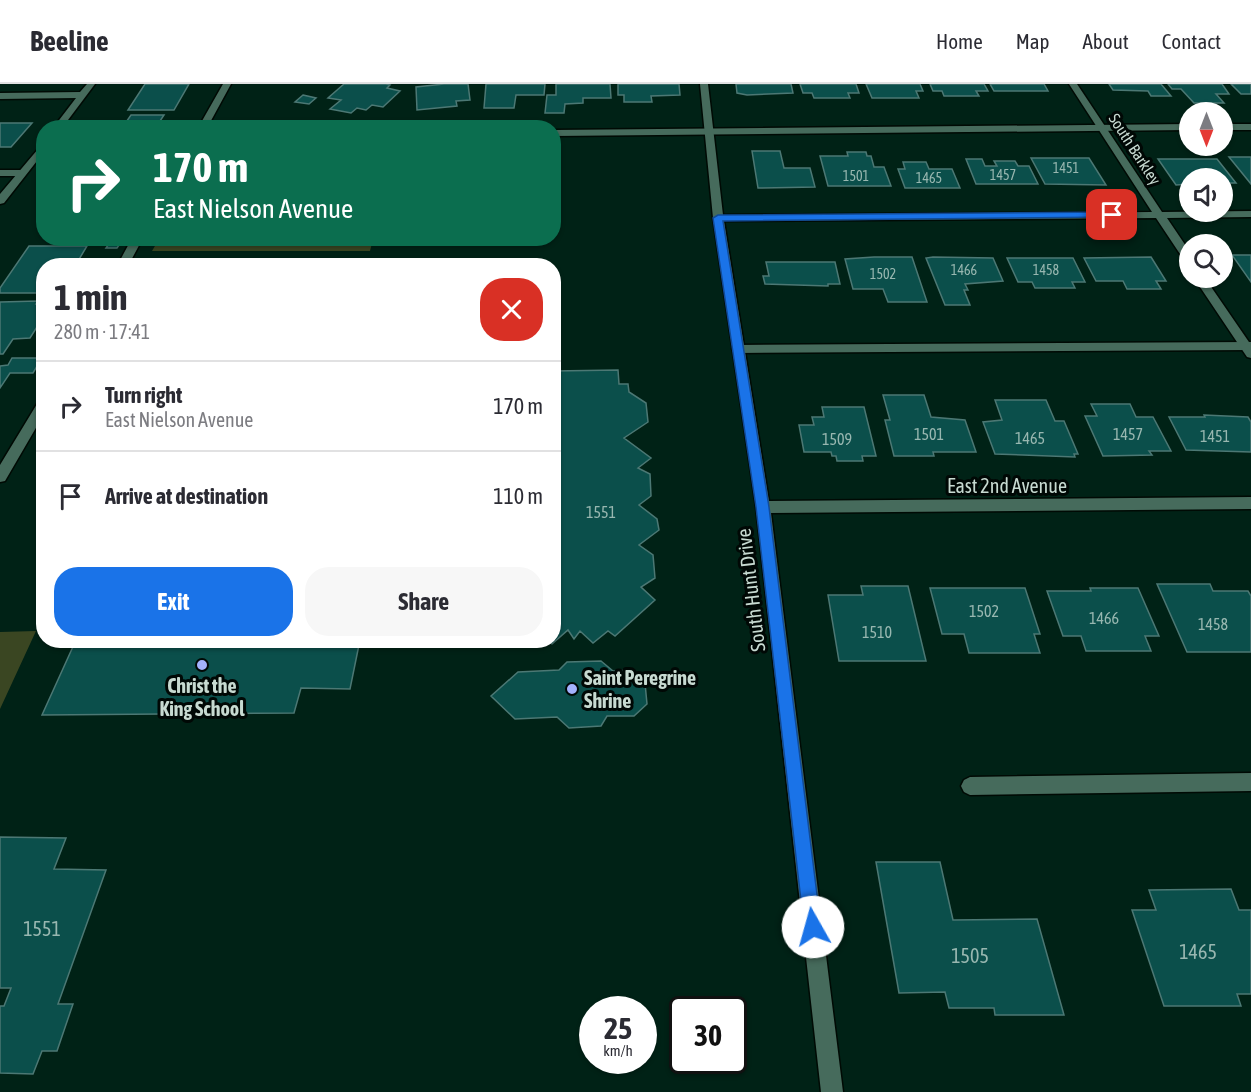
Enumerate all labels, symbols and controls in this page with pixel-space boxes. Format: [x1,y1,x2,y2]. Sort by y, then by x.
text: Beeline [30,25,109,57]
text: Home [936,29,983,53]
text: Map [1016,29,1050,53]
text: About [1083,29,1129,53]
text: Contact [1162,29,1221,53]
north arrow [1179,102,1233,156]
map controls [1179,102,1233,288]
street label: South Barkley [1105,110,1165,189]
text: 170 m [153,143,248,191]
icon: right [54,144,132,222]
house number: 1451 [1053,160,1079,176]
house number: 1457 [990,167,1016,183]
house number: 1501 [843,168,869,184]
button: sound [1179,168,1233,222]
house number: 1465 [916,170,942,186]
pin [1086,189,1137,240]
text: East Nielson Avenue [153,193,353,224]
icon: arrive [1095,198,1128,231]
button: search [1179,234,1233,288]
house number: 1466 [951,262,978,278]
house number: 1458 [1033,262,1060,278]
house number: 1502 [870,266,896,282]
text: 1 min [54,276,128,318]
button: close [480,278,543,341]
text: 280 m · 17:41 [54,320,150,343]
text: Turn right [105,382,182,408]
icon: right [54,390,87,423]
text: 170 m [493,393,543,419]
text: East Nielson Avenue [105,408,253,431]
house number: 1501 [914,425,944,443]
house number: 1457 [1113,425,1143,443]
house number: 1451 [1200,427,1230,445]
house number: 1465 [1015,429,1045,447]
house number: 1509 [822,430,852,448]
street label: East 2nd Avenue [947,474,1067,497]
icon: arrive [54,480,87,513]
text: Arrive at destination [105,483,268,509]
text: 110 m [493,483,543,509]
house number: 1551 [586,503,616,521]
street label: South Hunt Drive [732,527,769,653]
button: Exit [54,567,293,636]
button: Share [305,567,543,636]
house number: 1502 [969,602,999,620]
house number: 1466 [1089,609,1119,627]
house number: 1458 [1198,615,1228,633]
house number: 1510 [862,623,892,641]
marker: Christ the King School [195,658,209,672]
place label: Saint Peregrine Shrine [584,666,696,712]
place label: Christ the King School [159,674,245,720]
marker: Saint Peregrine Shrine [565,682,579,696]
position arrow [781,895,845,959]
house number: 1551 [23,917,61,940]
house number: 1465 [1179,940,1217,963]
house number: 1505 [951,944,989,967]
speed limit sign: 30 [669,996,747,1074]
text: 25 [604,1011,632,1045]
text: km/h [603,1042,633,1059]

